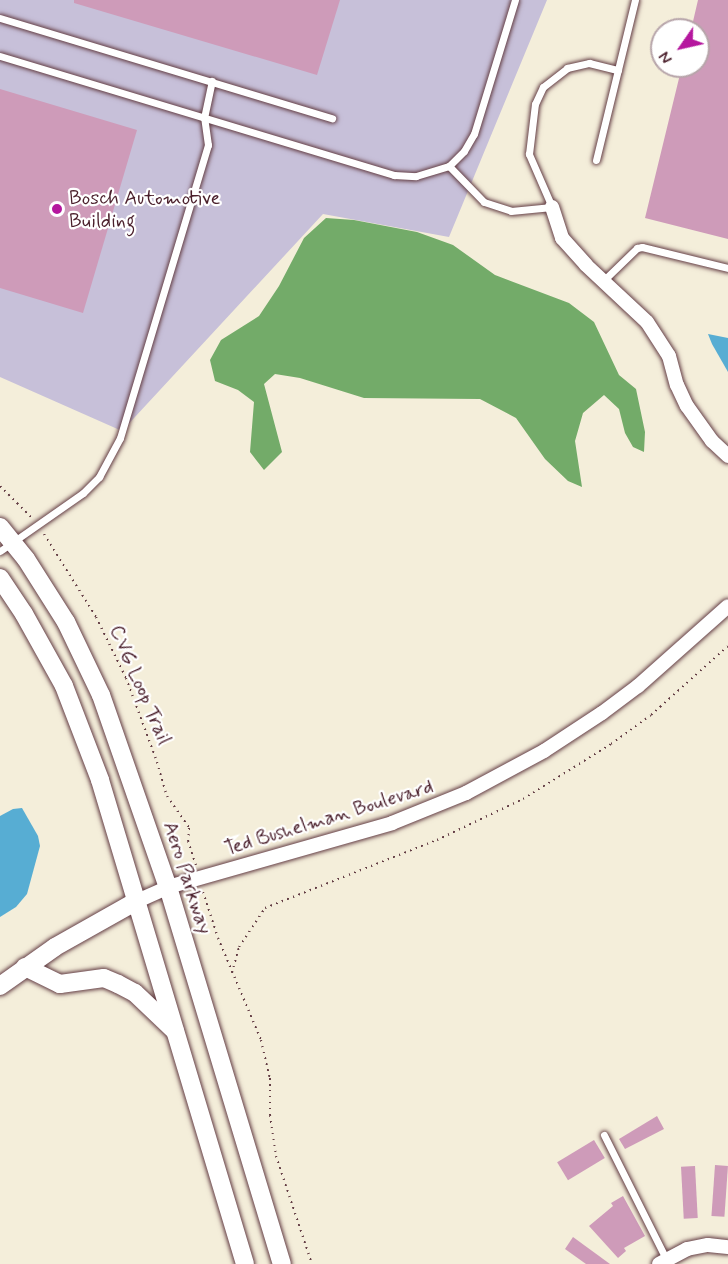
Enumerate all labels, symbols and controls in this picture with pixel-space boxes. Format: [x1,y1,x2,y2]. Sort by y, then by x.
north arrow [650,18,710,78]
text: N [655,47,678,68]
place label: Bosch Automotive Building [69,186,220,233]
marker: Bosch Automotive Building [50,202,64,216]
street label: CVG Loop Trail [105,623,175,747]
street label: Ted Bushelman Boulevard [222,775,436,861]
street label: Aero Parkway [158,819,216,937]

